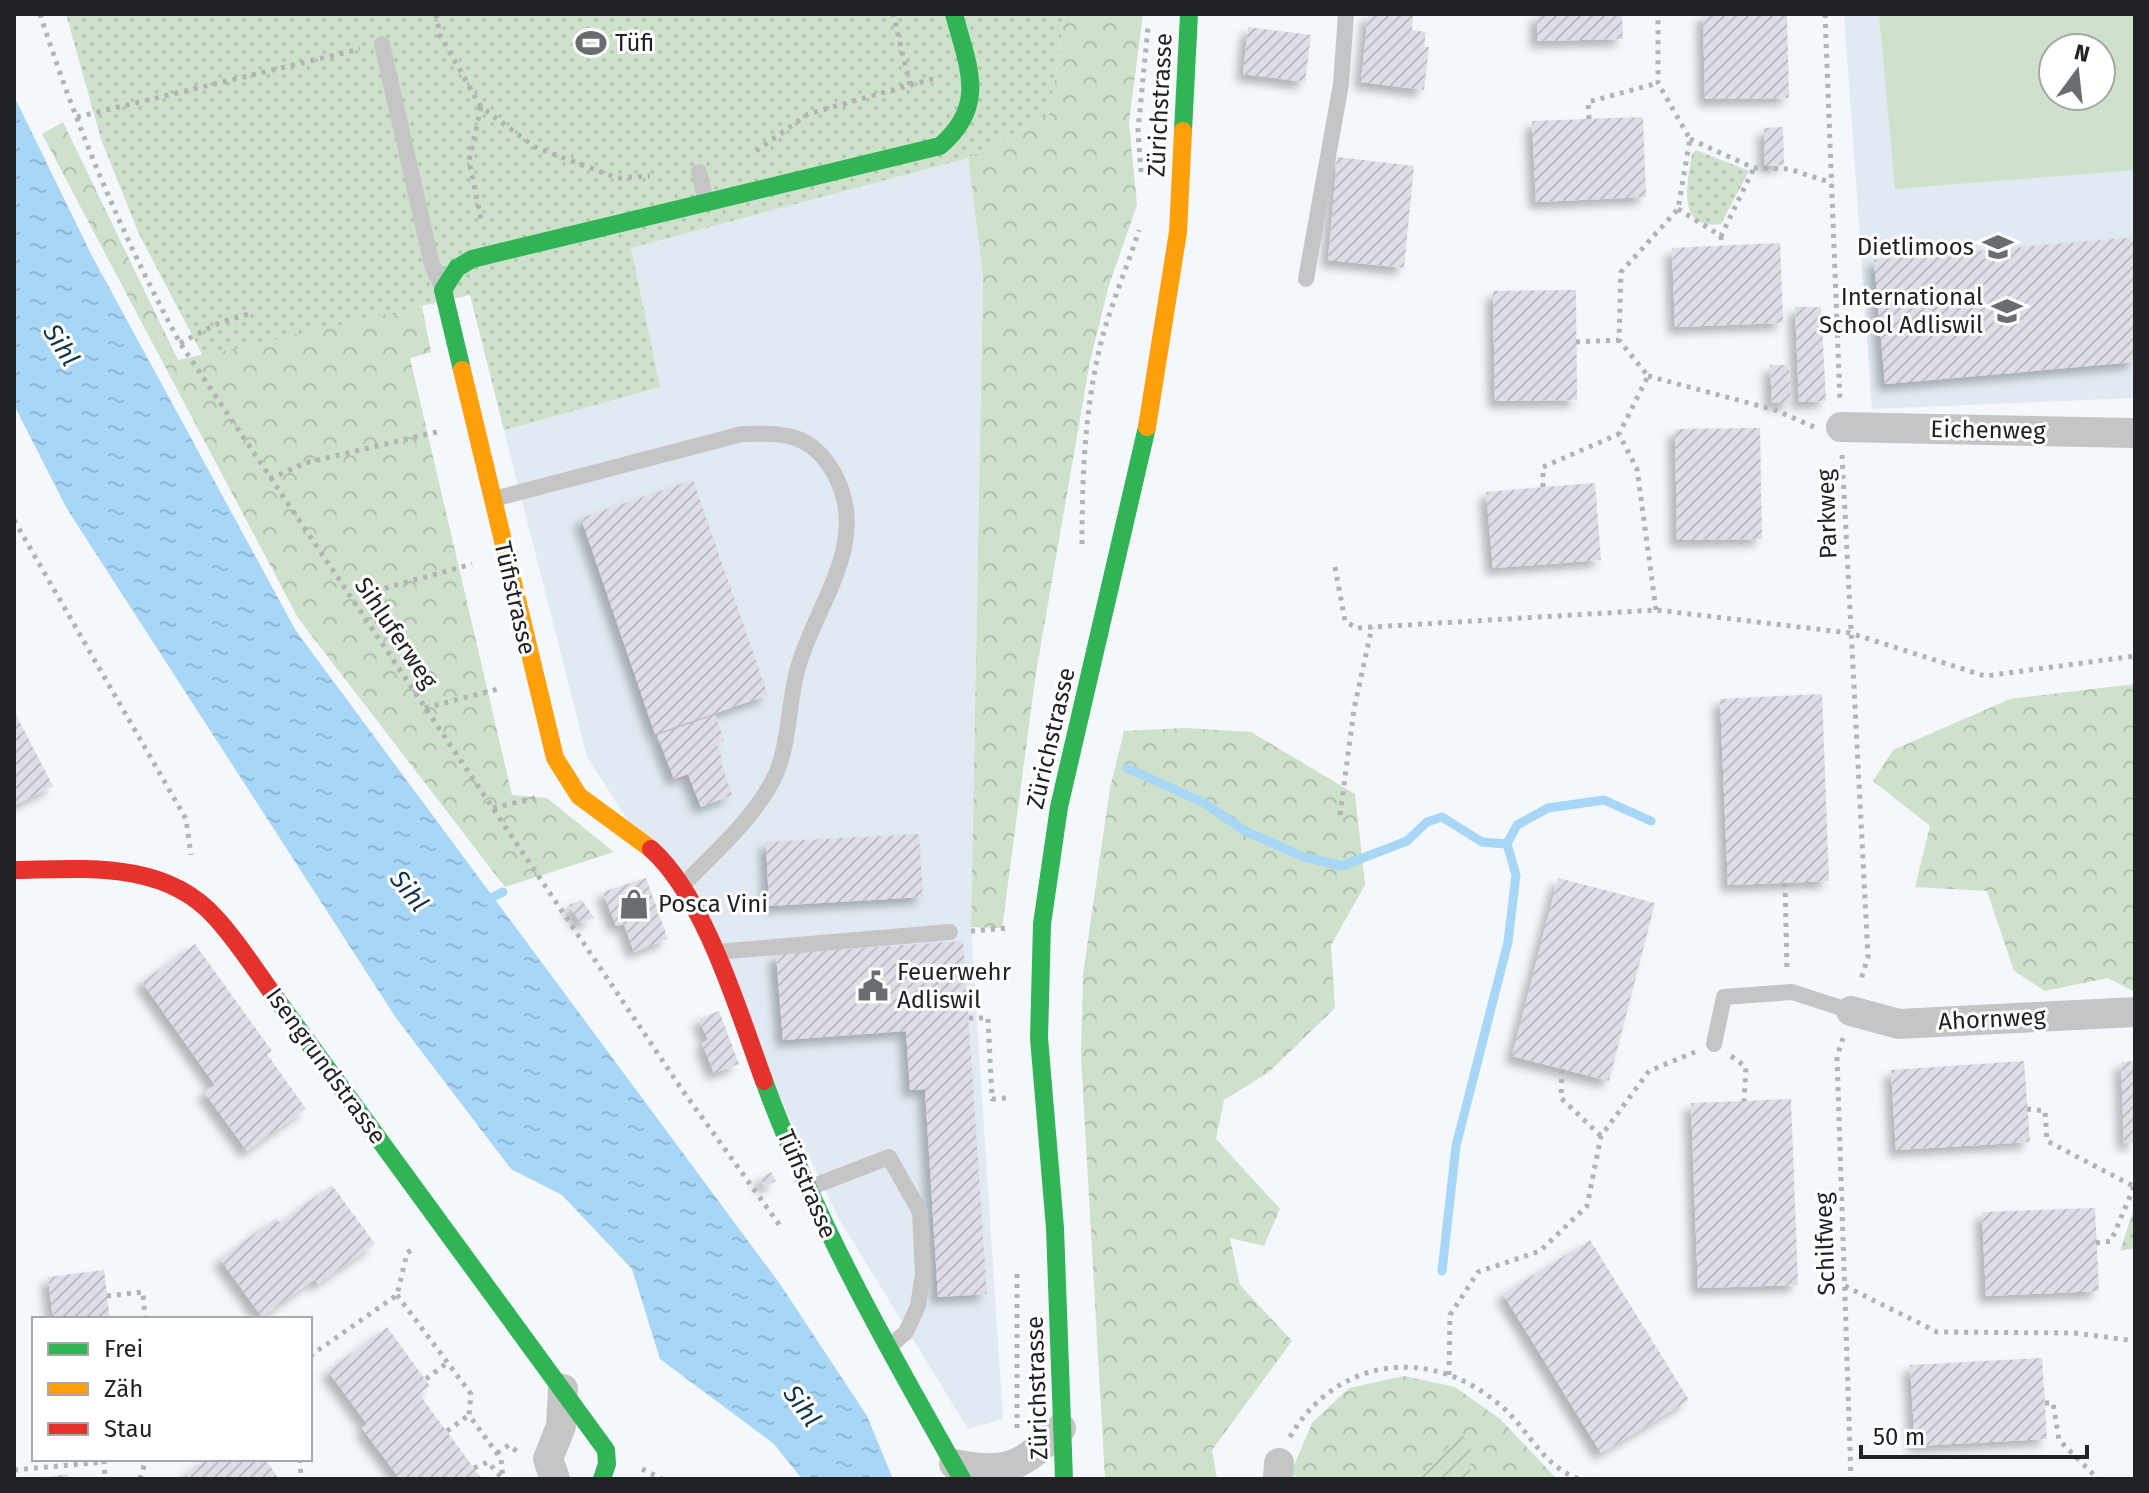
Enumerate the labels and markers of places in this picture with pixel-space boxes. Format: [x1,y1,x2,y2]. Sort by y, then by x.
sports icon: Tüfi [574,26,608,60]
place label: Tüfi [615,29,654,57]
school or university icon: Dietlimoos [1981,230,2015,264]
place label: Dietlimoos [1857,233,1974,261]
place label: International School Adliswil [1819,283,1983,339]
school or university icon: International School Adliswil [1990,294,2024,328]
shop icon: Posca Vini [617,887,651,921]
place label: Posca Vini [658,890,768,918]
place label: Feuerwehr Adliswil [897,958,1012,1014]
public building icon: Feuerwehr Adliswil [856,969,890,1003]

